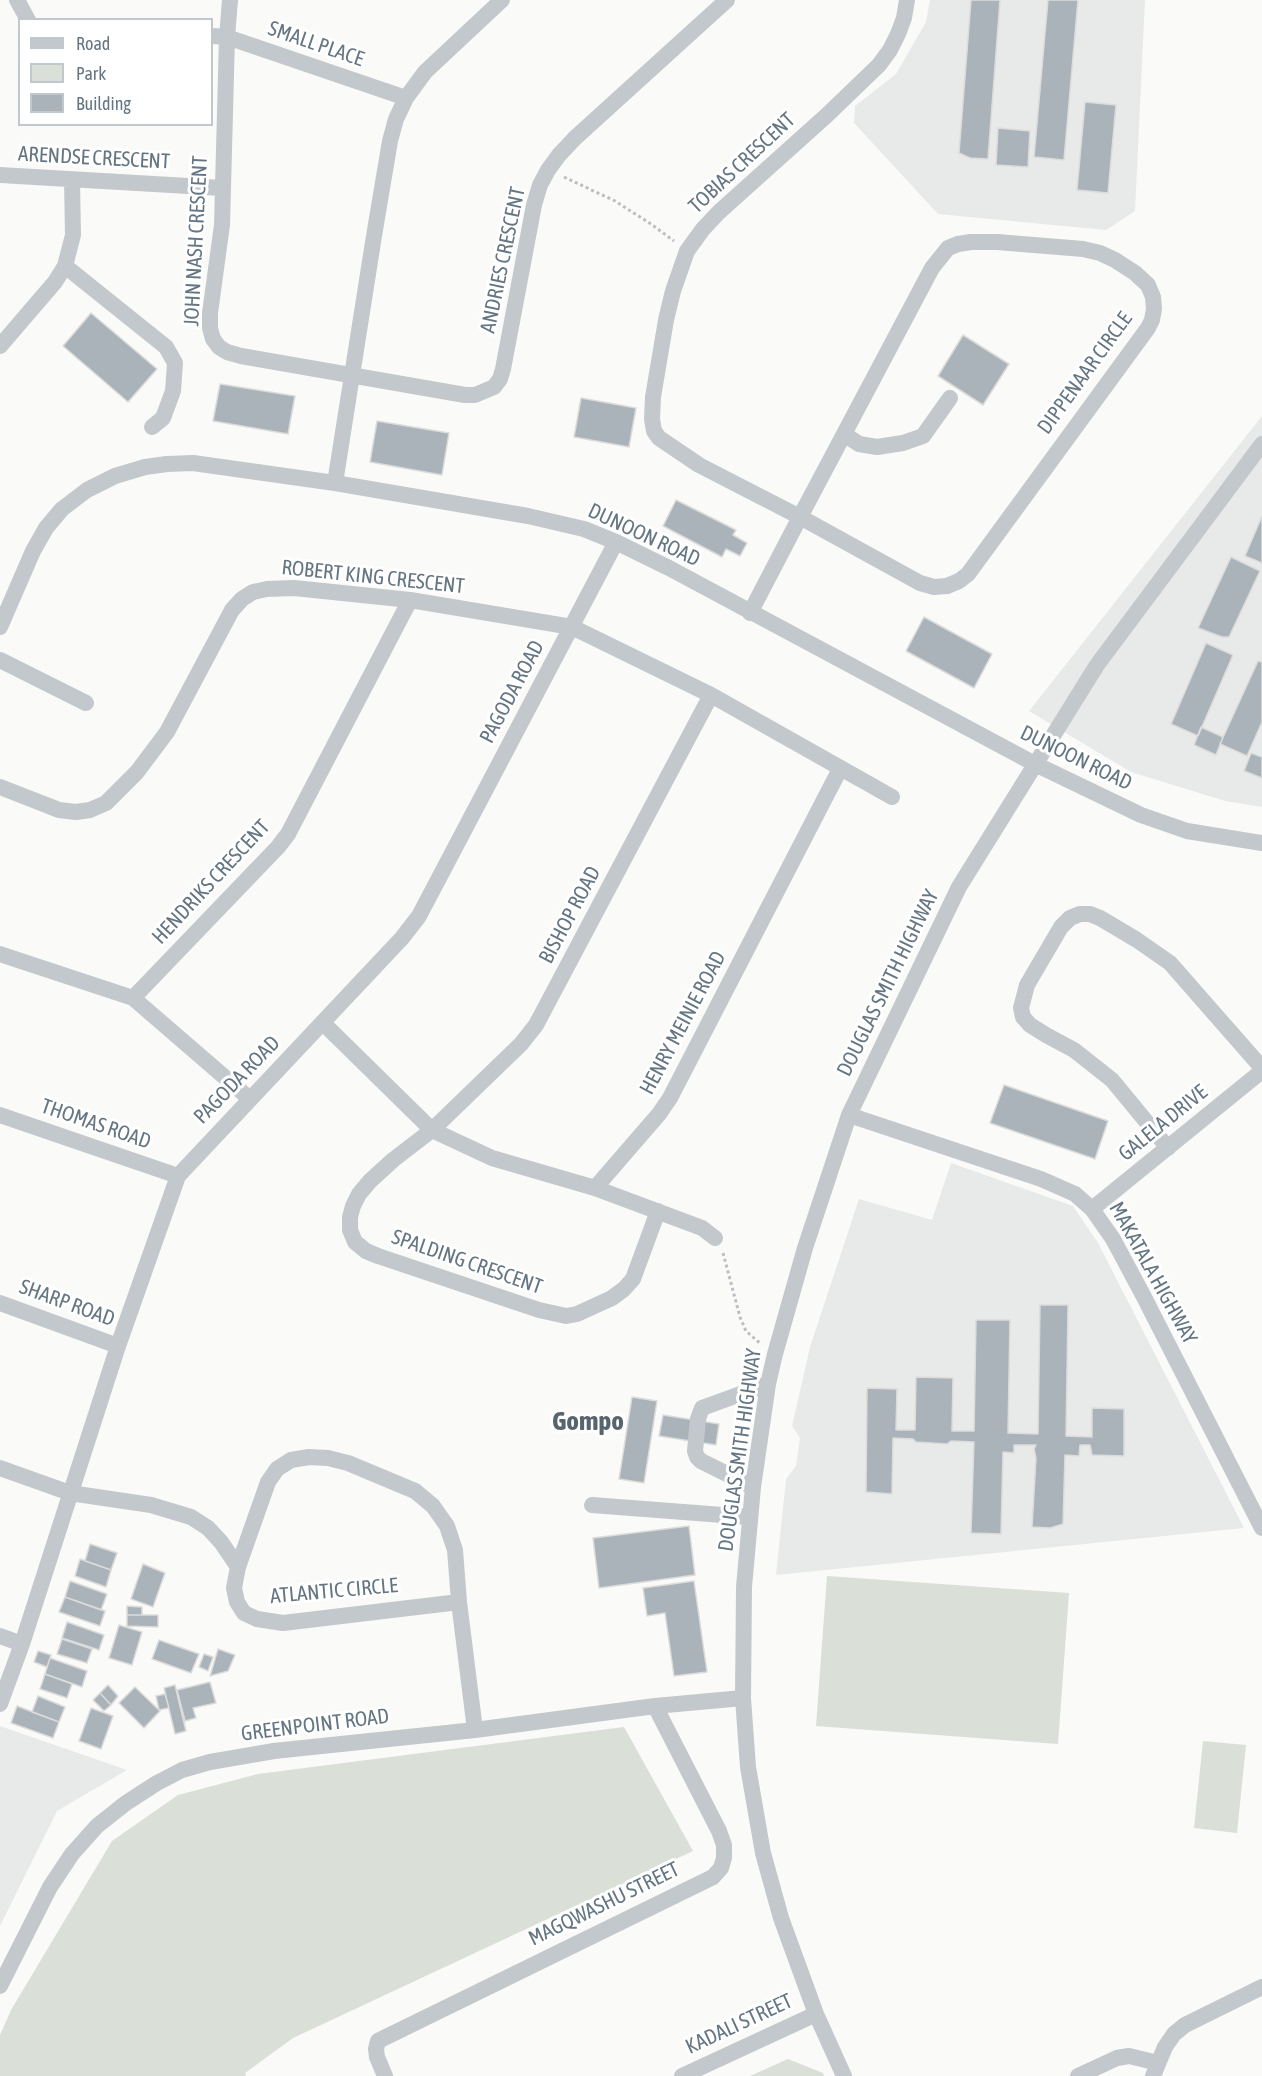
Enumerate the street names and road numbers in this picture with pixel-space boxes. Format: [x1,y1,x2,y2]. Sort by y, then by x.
street label: SMALL PLACE [265,16,367,72]
street label: TOBIAS CRESCENT [684,107,800,219]
street label: ARENDSE CRESCENT [17,141,171,175]
street label: JOHN NASH CRESCENT [179,155,213,327]
street label: ANDRIES CRESCENT [475,185,531,335]
street label: DIPPENAAR CIRCLE [1032,307,1138,439]
street label: DUNOON ROAD [584,498,704,572]
street label: ROBERT KING CRESCENT [280,555,466,599]
street label: PAGODA ROAD [474,636,550,748]
street label: DUNOON ROAD [1016,720,1136,796]
street label: HENDRIKS CRESCENT [147,815,275,949]
street label: BISHOP ROAD [534,862,606,968]
street label: DOUGLAS SMITH HIGHWAY [832,886,944,1080]
street label: HENRY MEINIE ROAD [635,947,731,1099]
street label: PAGODA ROAD [189,1031,285,1129]
street label: GALELA DRIVE [1114,1080,1212,1166]
street label: THOMAS ROAD [38,1093,154,1155]
street label: MAKATALA HIGHWAY [1104,1198,1202,1348]
street label: SPALDING CRESCENT [388,1224,546,1300]
street label: SHARP ROAD [16,1274,118,1332]
street label: DOUGLAS SMITH HIGHWAY [713,1347,767,1553]
street label: ATLANTIC CIRCLE [269,1573,399,1609]
street label: GREENPOINT ROAD [240,1703,390,1747]
street label: MAGQWASHU STREET [525,1857,683,1951]
street label: KADALI STREET [682,1988,796,2060]

